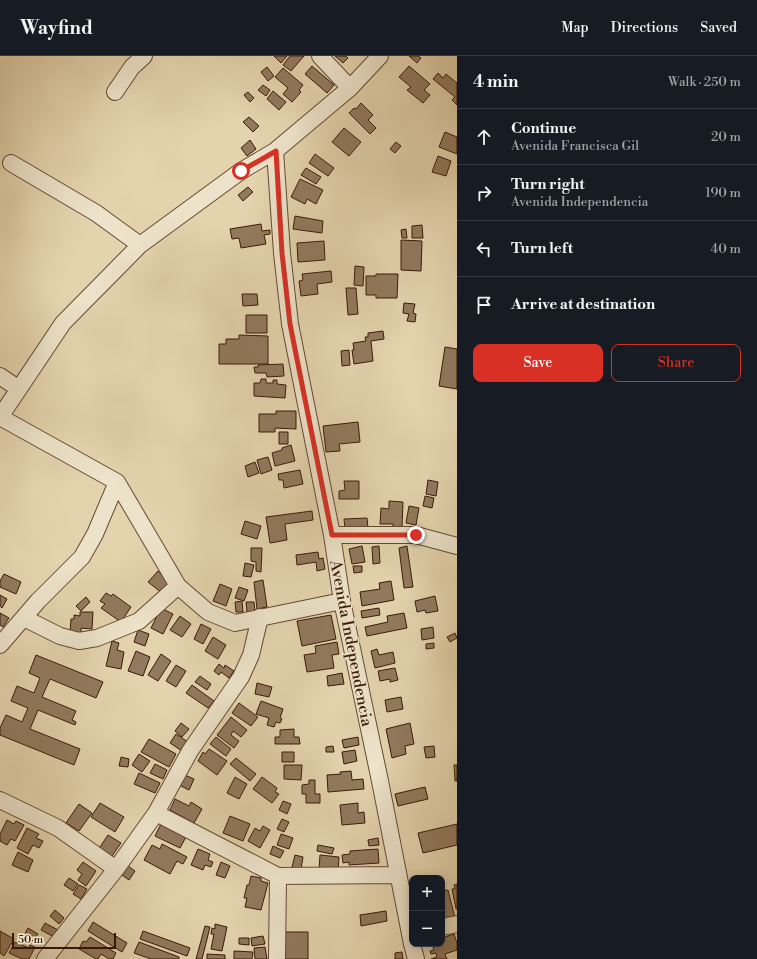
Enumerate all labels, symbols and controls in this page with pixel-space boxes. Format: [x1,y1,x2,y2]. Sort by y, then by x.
text: Wayfind [20,16,93,40]
text: Map [561,19,589,37]
text: Directions [611,19,678,37]
text: Saved [700,19,737,37]
text: 4 min [473,71,518,93]
text: Walk · 250 m [668,74,741,90]
text: Continue [511,119,576,138]
icon: ahead [473,126,495,148]
text: 20 m [711,129,741,145]
text: Avenida Francisca Gil [511,138,639,154]
route start [232,162,250,180]
text: Turn right [511,175,585,194]
icon: right [473,182,495,204]
text: 190 m [705,185,741,201]
text: Avenida Independencia [511,194,648,210]
icon: left [473,238,495,260]
text: Turn left [511,239,573,258]
text: 40 m [711,241,741,257]
icon: arrive [473,294,495,316]
text: Arrive at destination [511,295,655,314]
button: Save [473,344,603,382]
button: Share [611,344,741,382]
route end [407,526,425,544]
street label: Avenida Independencia [325,557,377,729]
map controls [409,875,445,947]
button: + [409,875,445,911]
button: − [409,911,445,947]
scale bar [12,931,116,950]
text: 50 m [18,933,43,947]

